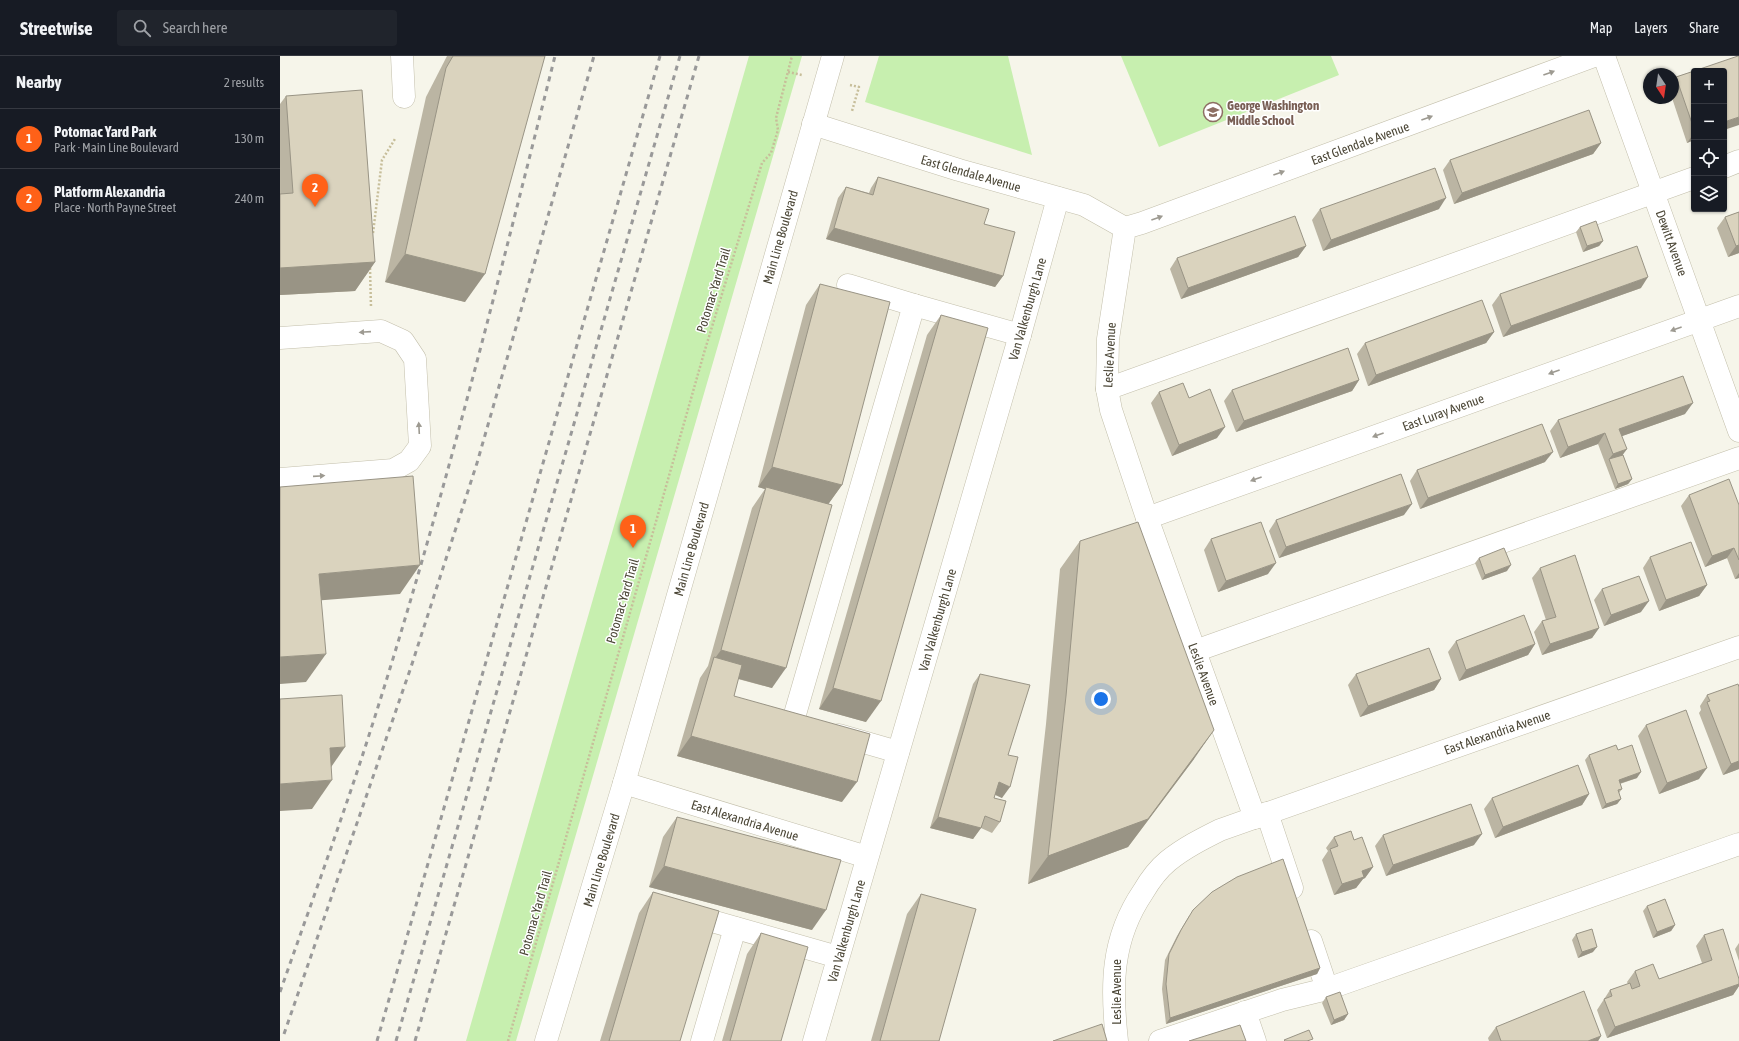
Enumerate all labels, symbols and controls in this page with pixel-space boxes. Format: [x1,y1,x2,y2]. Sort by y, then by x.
search box [117,10,397,46]
text: Streetwise [20,17,93,39]
icon: search [131,17,153,39]
text: Search here [163,19,227,36]
text: Map [1590,20,1612,36]
text: Layers [1634,20,1667,36]
text: Share [1689,20,1719,36]
north arrow [1643,68,1679,104]
map controls [1691,68,1727,212]
button: + [1691,68,1727,104]
one-way arrow [1543,69,1555,75]
text: Nearby [16,72,62,92]
text: 2 results [224,75,264,90]
place label: George Washington Middle School [1227,98,1319,128]
school or university icon: George Washington Middle School [1202,101,1224,123]
button: − [1691,104,1727,140]
one-way arrow [1421,114,1433,120]
street label: East Glendale Avenue [1309,119,1411,168]
text: Potomac Yard Park [54,123,156,140]
text: 1 [26,131,32,146]
text: 130 m [235,131,264,146]
text: Park · Main Line Boulevard [54,140,179,155]
button: locate [1691,140,1727,176]
street label: East Glendale Avenue [919,152,1023,195]
one-way arrow [1273,169,1285,175]
pin: 2 [302,174,328,207]
button: layers [1691,176,1727,212]
text: Platform Alexandria [54,183,165,200]
street label: Main Line Boulevard [760,189,801,286]
text: 2 [26,191,32,206]
text: 240 m [235,191,264,206]
text: Place · North Payne Street [54,200,176,215]
street label: Dewitt Avenue [1653,208,1690,278]
one-way arrow [1151,214,1163,220]
street label: Potomac Yard Trail [693,245,734,334]
street label: Van Valkenburgh Lane [1006,256,1049,362]
street label: Leslie Avenue [1100,322,1119,388]
one-way arrow [1670,326,1682,332]
one-way arrow [359,329,371,336]
one-way arrow [1547,370,1559,376]
street label: East Luray Avenue [1400,391,1486,434]
one-way arrow [415,422,422,434]
one-way arrow [1372,432,1384,438]
one-way arrow [313,472,325,479]
one-way arrow [1250,476,1262,482]
street label: Main Line Boulevard [671,501,712,598]
pin: 1 [620,515,646,548]
street label: Potomac Yard Trail [603,556,642,645]
street label: Van Valkenburgh Lane [916,567,959,673]
street label: Leslie Avenue [1185,641,1222,708]
your location [1091,689,1111,709]
street label: East Alexandria Avenue [1442,707,1552,758]
street label: East Alexandria Avenue [689,797,800,844]
street label: Main Line Boulevard [580,812,623,909]
street label: Potomac Yard Trail [516,868,555,957]
street label: Van Valkenburgh Lane [825,878,868,984]
street label: Leslie Avenue [1109,959,1124,1025]

